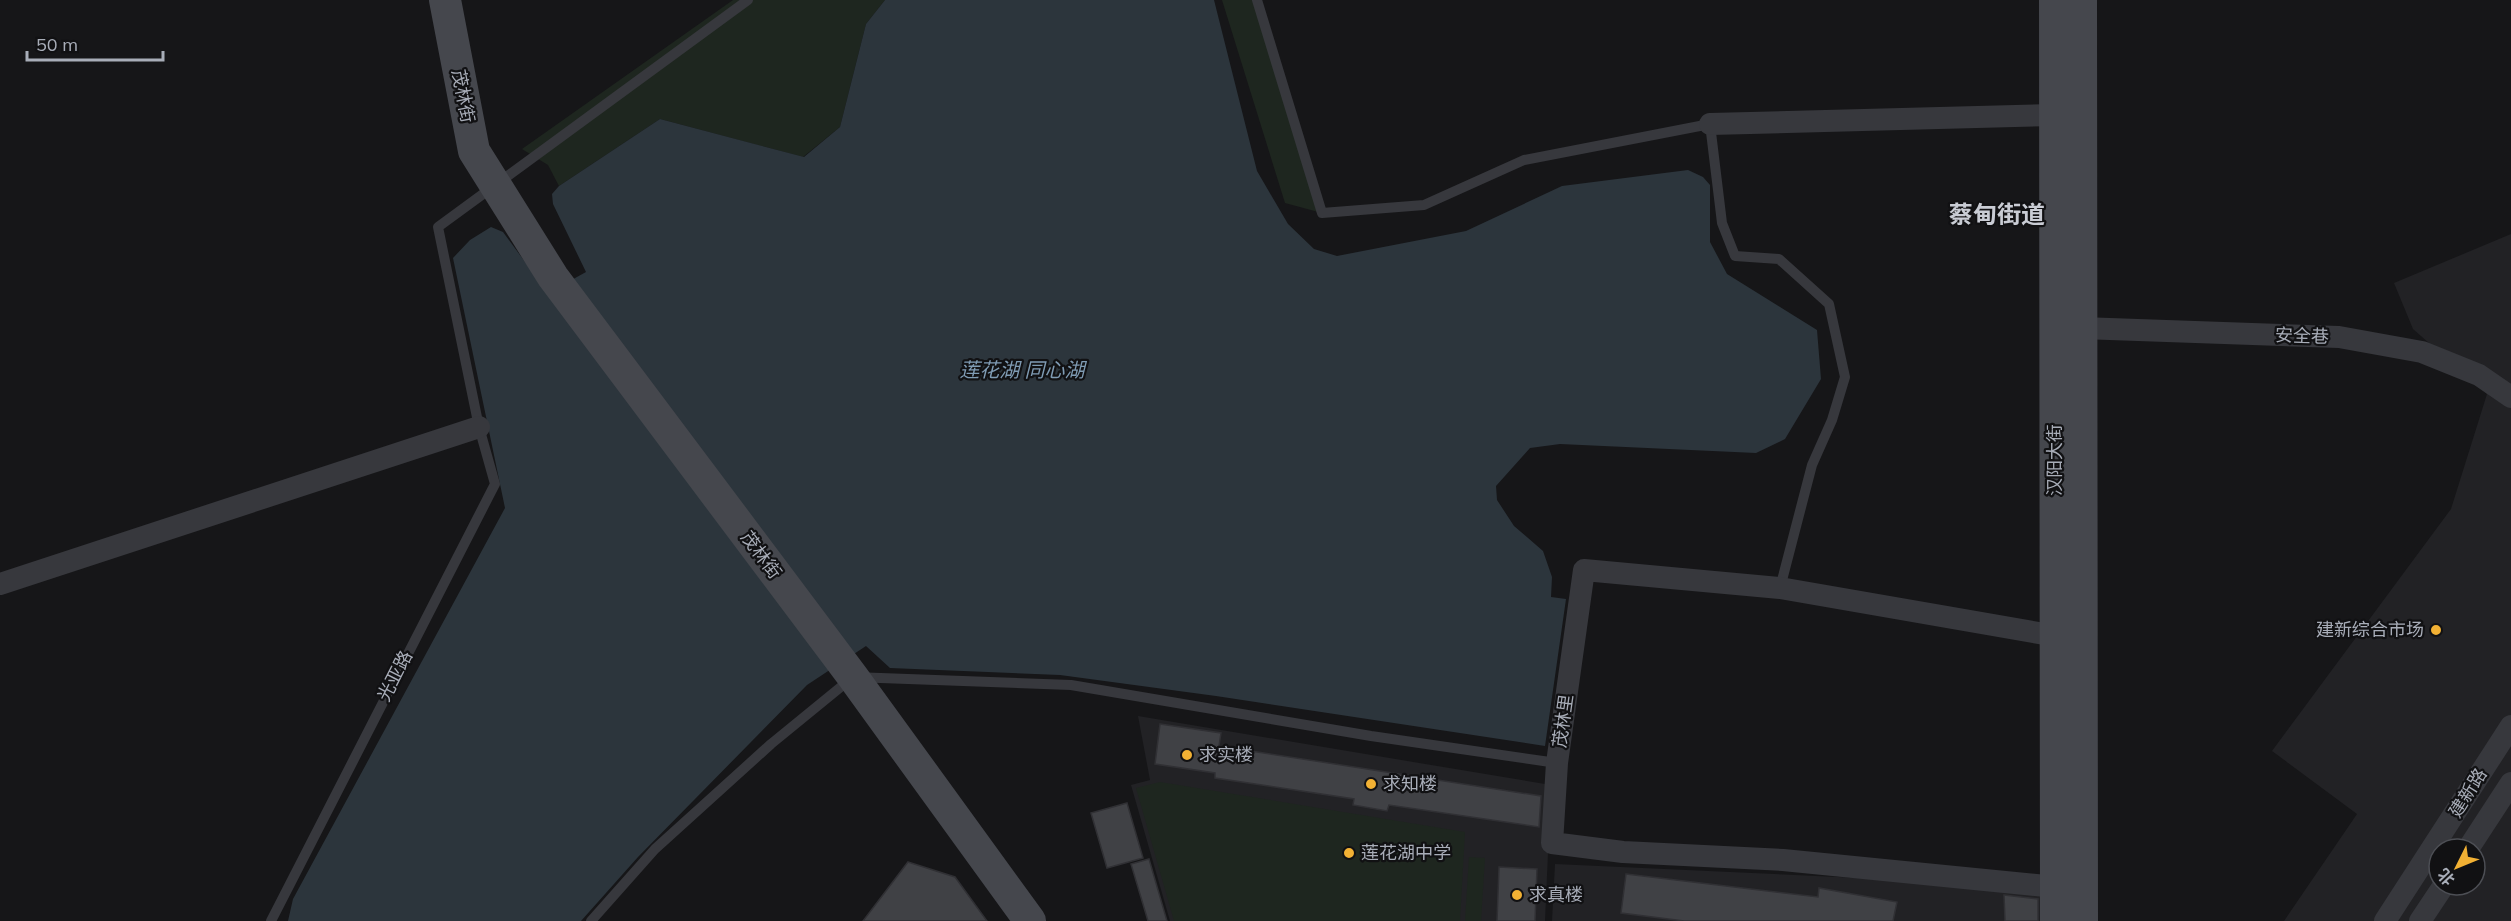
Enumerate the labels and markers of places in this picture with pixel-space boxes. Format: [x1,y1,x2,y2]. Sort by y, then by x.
place label: 建新综合市场 [2316,618,2424,641]
marker: 建新综合市场 [2429,623,2443,637]
place label: 求实楼 [1199,743,1253,766]
marker: 求实楼 [1180,748,1194,762]
place label: 求知楼 [1383,772,1437,795]
marker: 求知楼 [1364,777,1378,791]
place label: 莲花湖中学 [1361,841,1451,864]
marker: 莲花湖中学 [1342,846,1356,860]
place label: 求真楼 [1529,883,1583,906]
marker: 求真楼 [1510,888,1524,902]

